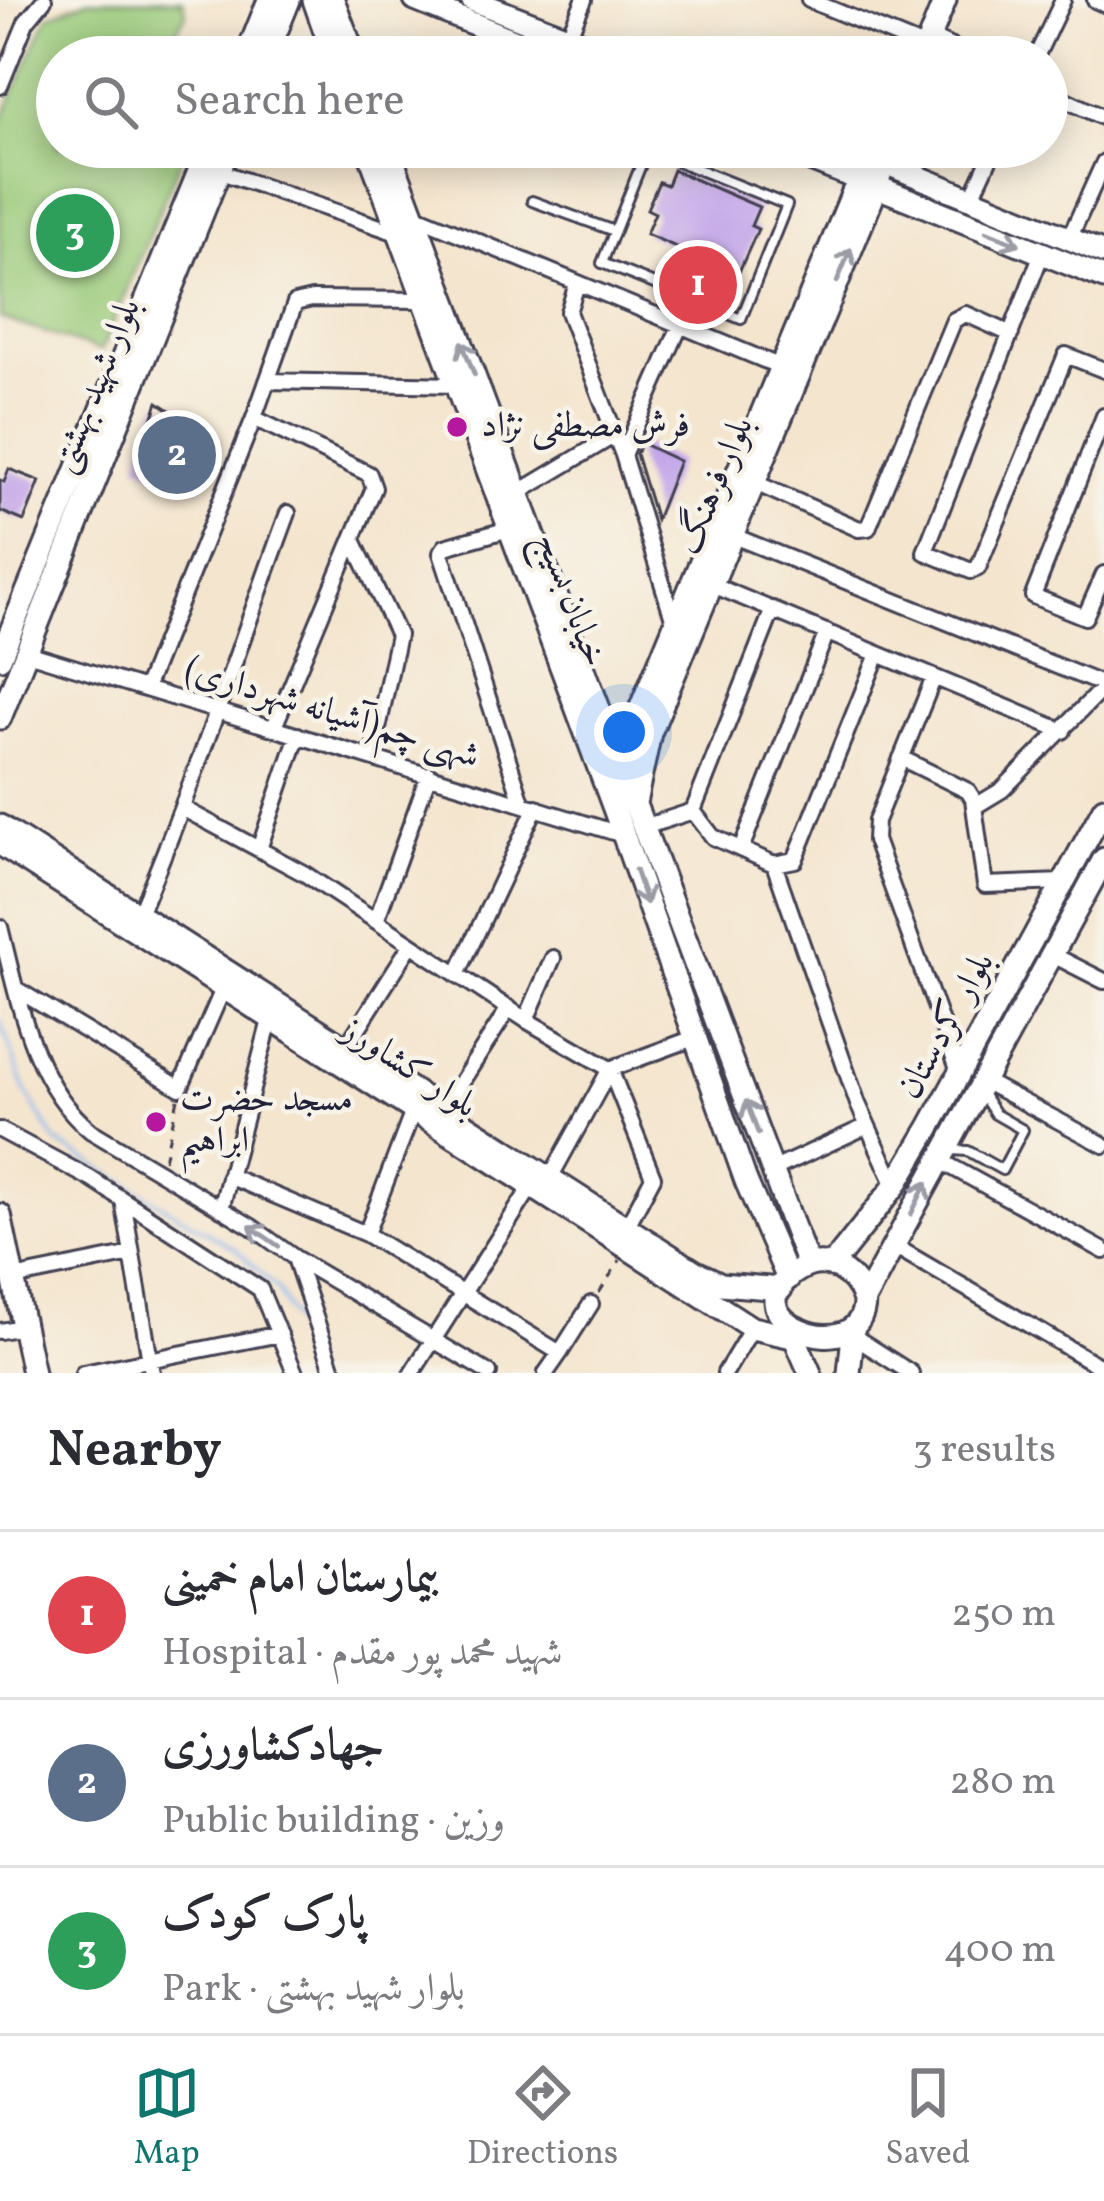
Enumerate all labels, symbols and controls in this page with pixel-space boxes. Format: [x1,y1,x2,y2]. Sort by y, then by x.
search box [36,36,1068,168]
icon: search [78,69,144,135]
text: Search here [174,71,405,134]
pin: 3 [36,188,114,278]
one-way arrow [984,228,1021,250]
pin: 1 [659,240,737,330]
one-way arrow [835,248,856,285]
street label: بلوار شهید بهشتی [39,291,155,481]
one-way arrow [455,340,477,377]
place label: فرش مصطفی نژاد [481,402,690,452]
street label: بلوار فرهنگ [664,409,767,563]
pin: 2 [138,410,216,500]
marker: فرش مصطفی نژاد [444,414,470,440]
street label: خیابان بسیج [518,525,619,676]
street label: شهی چم(آشیانه شهرداری) [177,645,485,787]
your location [594,702,654,762]
one-way arrow [632,868,653,905]
street label: بلوار کردستان [886,943,1008,1109]
street label: بلوار کشاورز [329,1005,487,1131]
place label: مسجد حضرت ابراهیم [180,1076,353,1174]
one-way arrow [740,1099,761,1136]
marker: مسجد حضرت ابراهیم [143,1109,169,1135]
one-way arrow [909,1181,932,1216]
one-way arrow [248,1224,281,1249]
text: Nearby [48,1416,222,1487]
text: 3 results [913,1424,1056,1478]
text: بیمارستان امام خمینی [162,1548,439,1611]
text: 1 [79,1588,95,1642]
text: 250 m [951,1588,1056,1642]
text: Hospital · شهید محمد پور مقدم [162,1627,563,1681]
text: جهادکشاورزی [162,1716,385,1779]
text: 2 [77,1756,97,1810]
text: 280 m [949,1756,1056,1810]
text: Public building · وزین [162,1795,505,1849]
text: پارک کودک [162,1884,366,1947]
text: 3 [77,1924,97,1978]
text: 400 m [944,1924,1056,1978]
text: Park · بلوار شهید بهشتی [162,1963,465,2017]
tab: Map [134,2060,200,2178]
tab: Directions [467,2060,618,2178]
tab: Saved [885,2060,970,2178]

